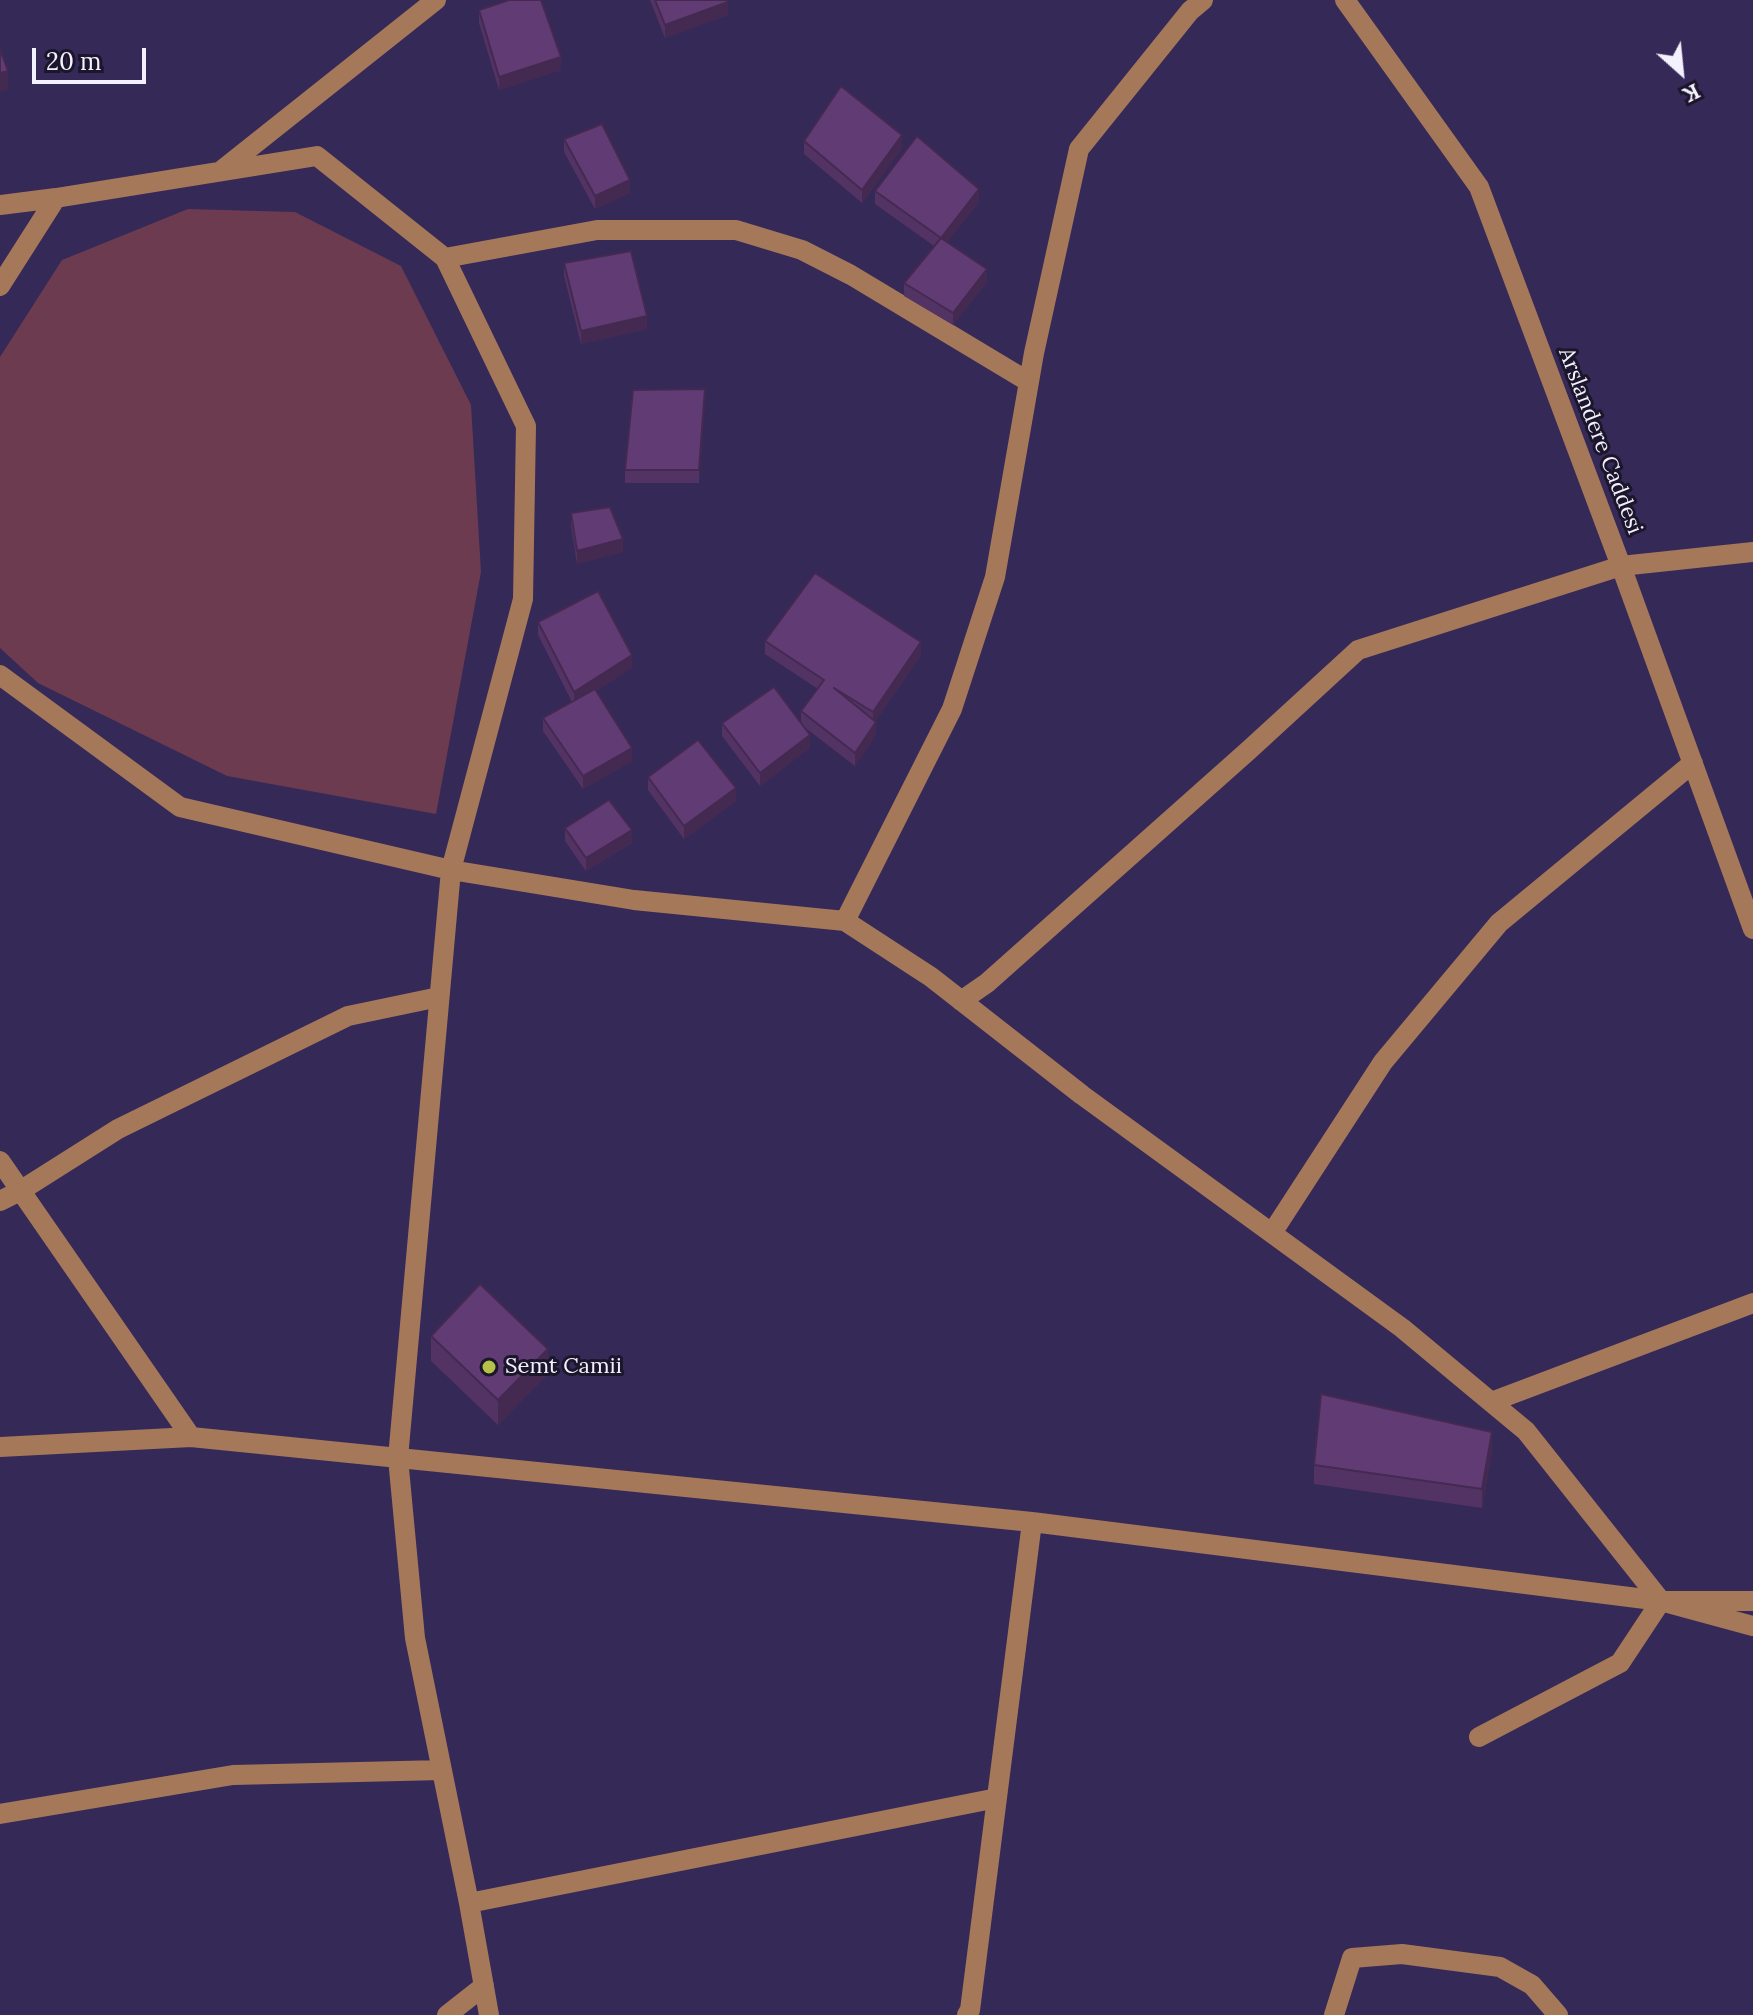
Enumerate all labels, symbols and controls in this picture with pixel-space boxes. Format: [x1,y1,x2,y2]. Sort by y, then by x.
scale bar [36,32,150,82]
north arrow [1641,32,1721,112]
text: 20 m [46,46,102,77]
text: K [1679,77,1705,109]
street label: Arslandere Caddesi [1552,344,1648,538]
place label: Semt Camii [505,1354,622,1380]
marker: Semt Camii [480,1358,498,1376]

